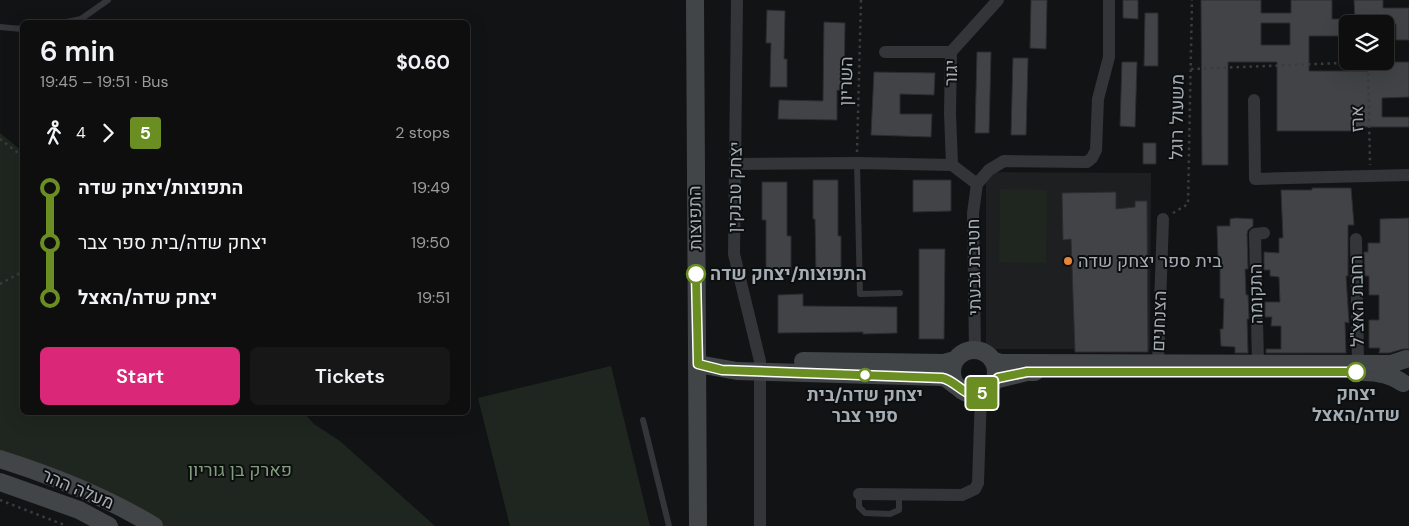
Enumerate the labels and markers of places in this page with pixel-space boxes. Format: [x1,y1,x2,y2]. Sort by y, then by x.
place label: בית ספר יצחק שדה [1078,249,1222,273]
marker: בית ספר יצחק שדה [1062,255,1074,267]
place label: התפוצות/יצחק שדה [710,262,867,286]
marker: התפוצות/יצחק שדה [686,264,706,284]
marker: יצחק שדה/האצל [1346,362,1366,382]
marker: יצחק שדה/בית ספר צבר [858,368,872,382]
place label: יצחק שדה/האצל [1312,382,1400,427]
place label: יצחק שדה/בית ספר צבר [807,383,923,428]

